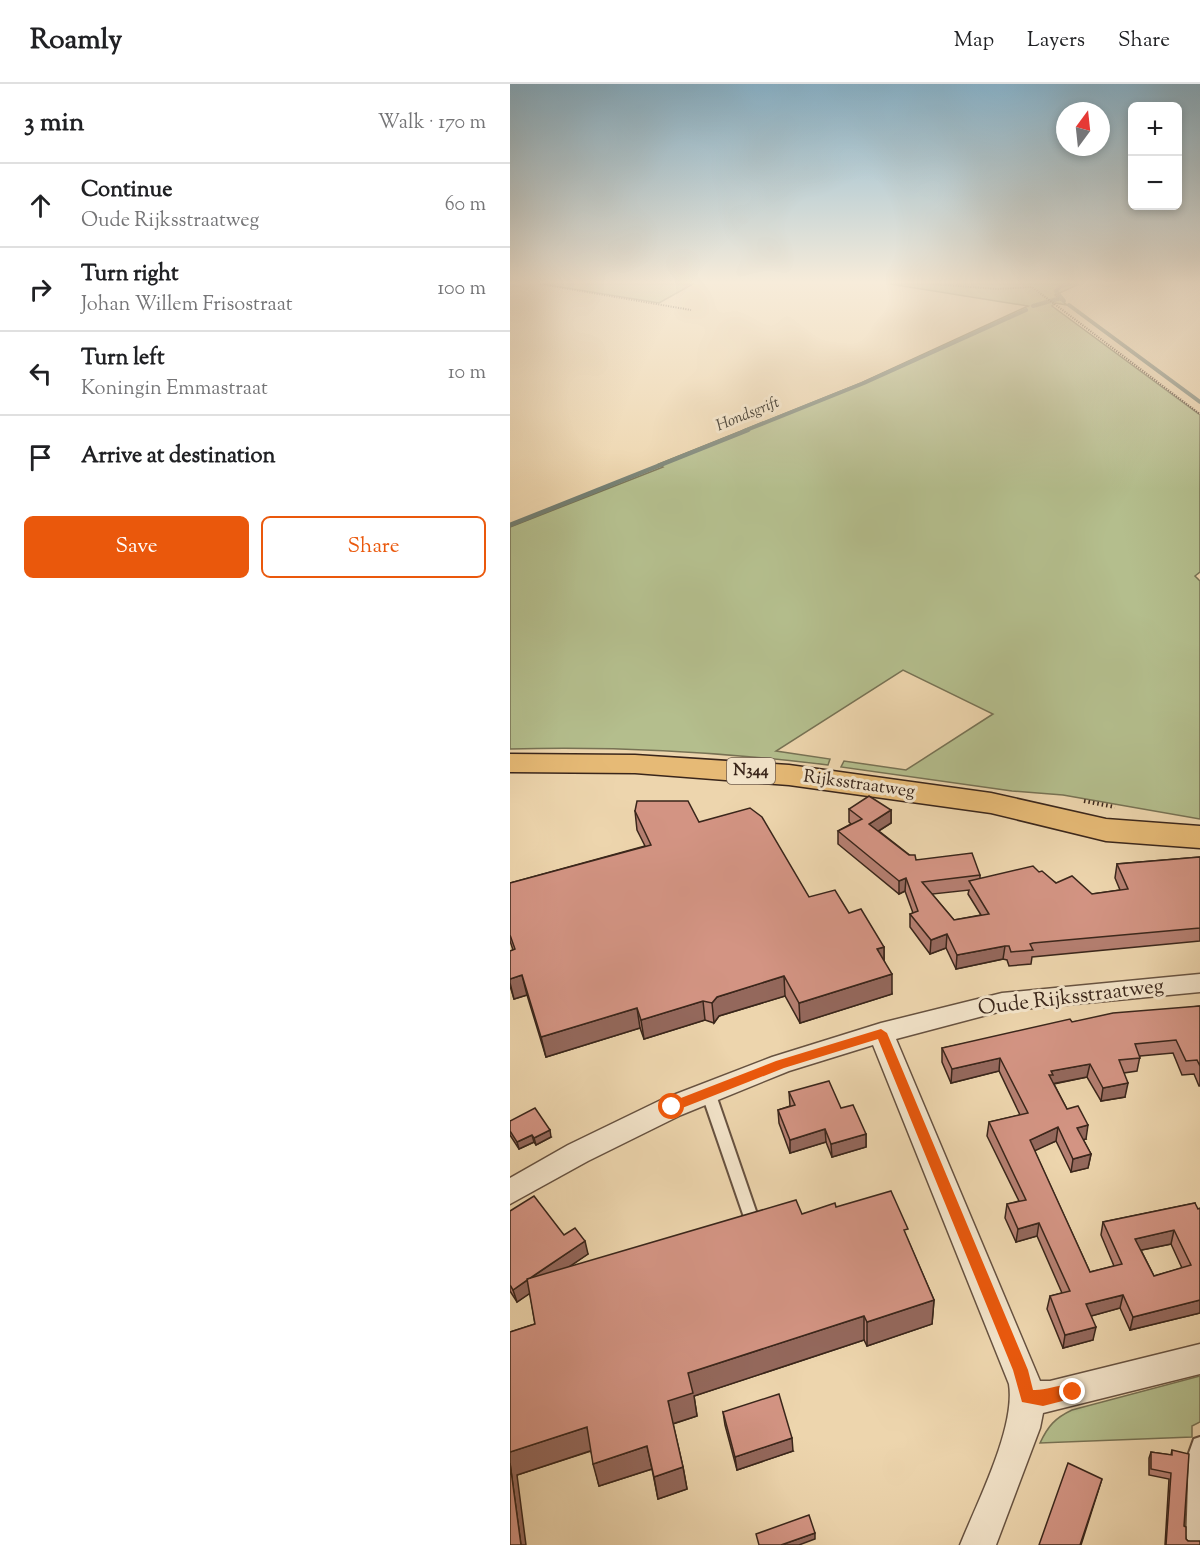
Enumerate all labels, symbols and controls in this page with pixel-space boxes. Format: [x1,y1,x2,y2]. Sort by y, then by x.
text: Roamly [30,21,122,61]
text: Map [954,26,994,56]
text: Layers [1027,26,1085,56]
text: Share [1118,26,1170,56]
north arrow [1056,102,1110,156]
map controls [1128,102,1182,210]
button: + [1128,102,1182,156]
text: 3 min [24,105,84,142]
text: Walk · 170 m [378,109,486,138]
button: − [1128,156,1182,210]
text: Continue [81,175,172,207]
icon: ahead [24,189,57,222]
text: 60 m [445,191,486,220]
text: Oude Rijksstraatweg [81,207,259,236]
text: Turn right [81,259,178,291]
icon: right [24,273,57,306]
text: 100 m [437,275,486,304]
text: Johan Willem Frisostraat [81,291,293,320]
text: Turn left [81,343,164,375]
icon: left [24,357,57,390]
text: 10 m [448,359,486,388]
text: Koningin Emmastraat [81,375,268,404]
water label: Hondsgrift [713,392,783,438]
icon: arrive [24,441,57,474]
text: Arrive at destination [81,441,276,473]
button: Save [24,516,249,578]
button: Share [261,516,486,578]
road number: N344 [727,758,775,784]
street label: Rijksstraatweg [801,764,917,806]
street label: Oude Rijksstraatweg [976,972,1166,1024]
route start [658,1093,684,1119]
route end [1059,1378,1085,1404]

